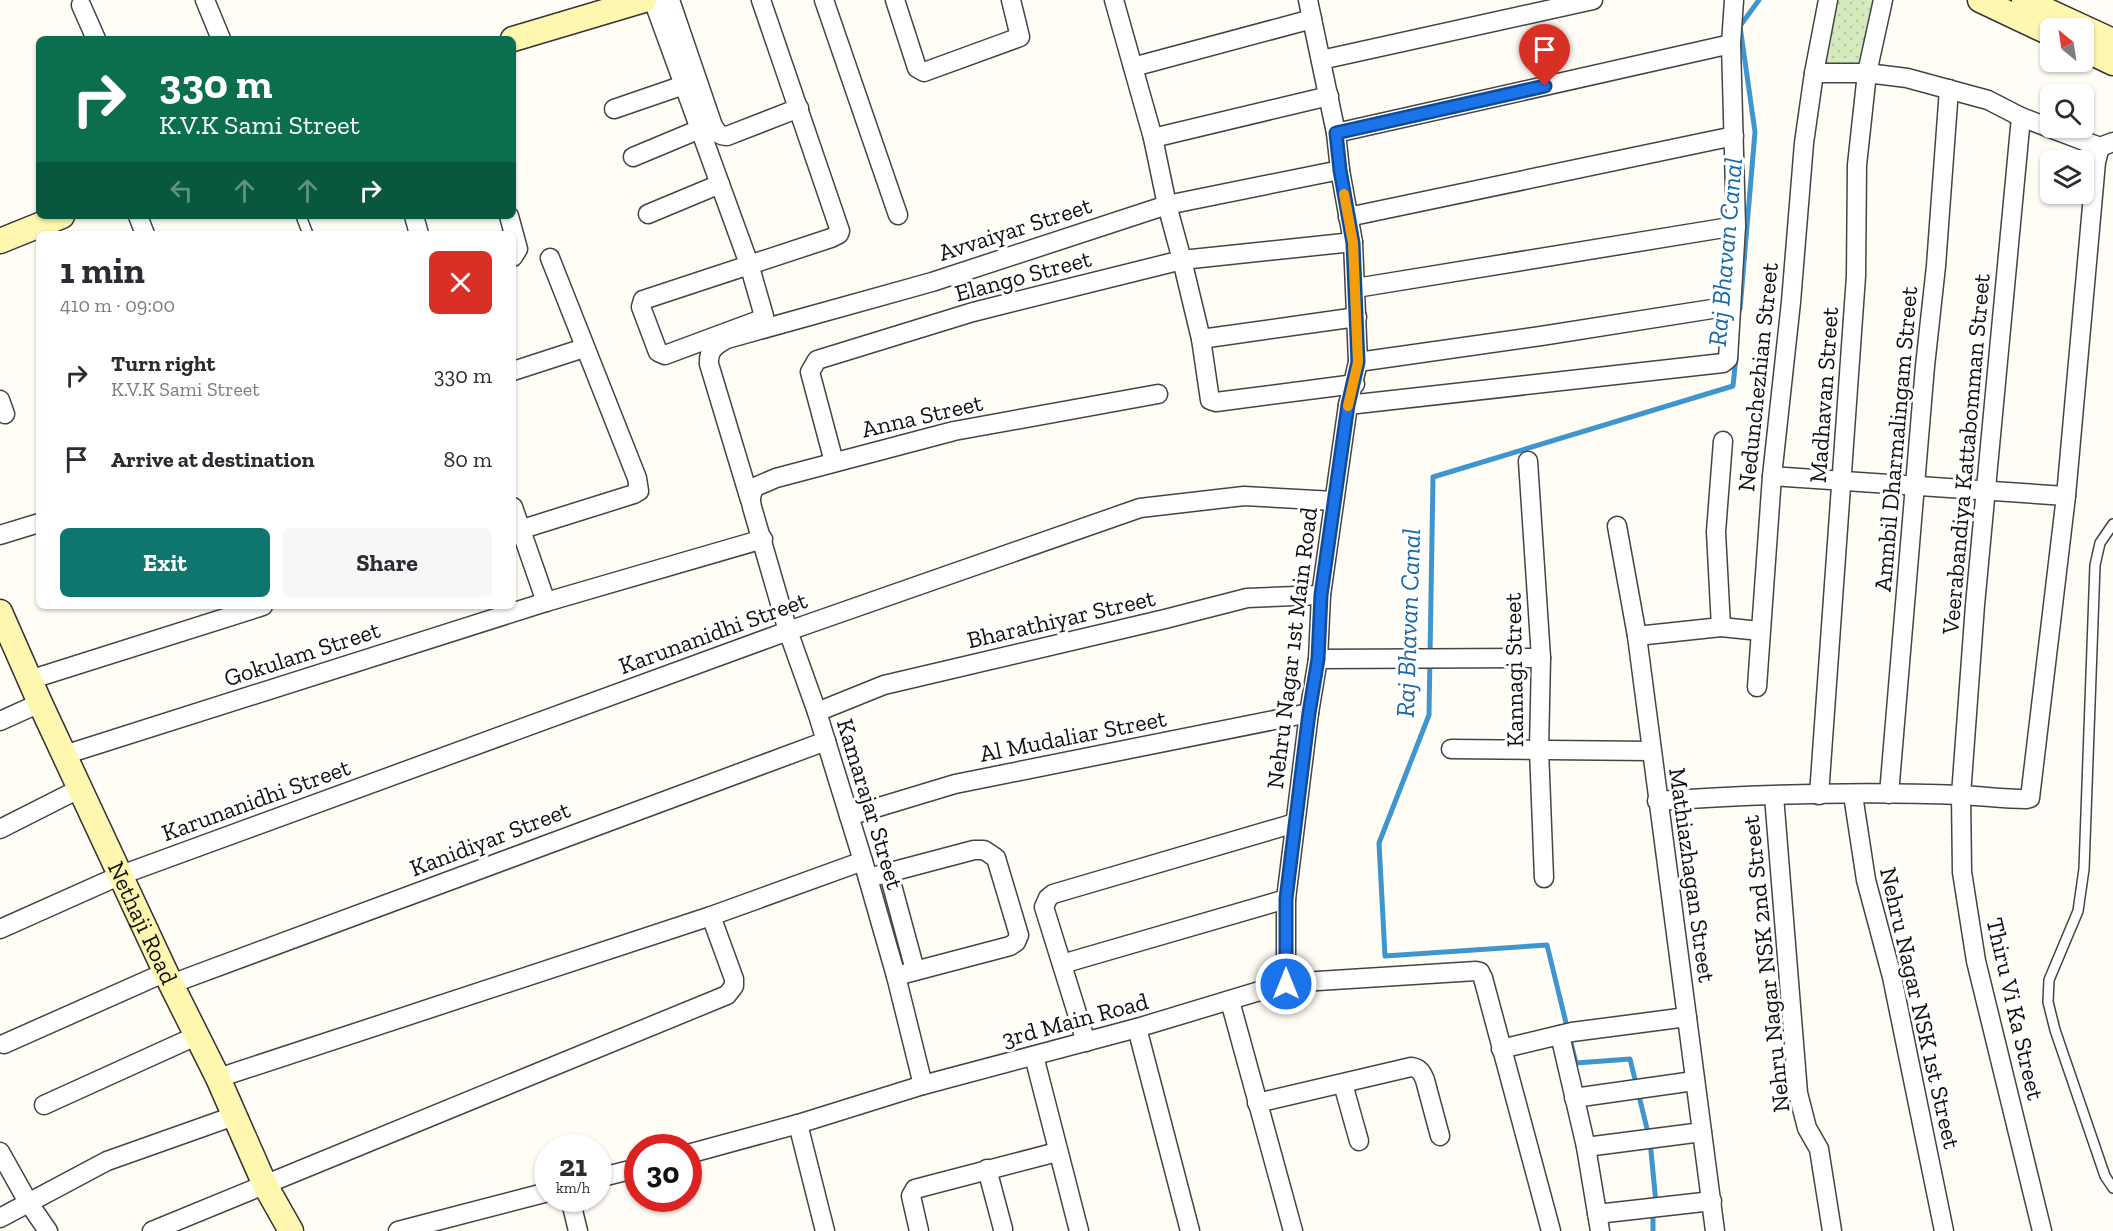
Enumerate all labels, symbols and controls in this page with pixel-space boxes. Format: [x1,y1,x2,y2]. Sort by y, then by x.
north arrow [2040,18,2094,72]
map controls [2040,18,2094,204]
pin [1519,24,1570,86]
icon: arrive [1528,33,1561,66]
text: 330 m [159,58,273,109]
icon: right [60,60,138,138]
button: search [2040,84,2094,138]
text: K.V.K Sami Street [159,109,360,141]
button: layers [2040,150,2094,204]
water label: Raj Bhavan Canal [1701,156,1749,348]
icon: left [165,174,198,207]
icon: ahead [228,174,261,207]
icon: ahead [291,174,324,207]
icon: right [354,174,387,207]
street label: Avvaiyar Street [935,190,1095,267]
street label: Elango Street [952,243,1094,308]
text: 1 min [60,249,145,292]
button: close [429,251,492,314]
street label: Nedunchezhian Street [1731,261,1784,493]
street label: Veerabandiya Kattabomman Street [1935,272,1996,637]
street label: Amnbil Dharmalingam Street [1868,285,1923,593]
text: 410 m · 09:00 [60,293,175,317]
street label: Madhavan Street [1803,306,1844,484]
text: Turn right [111,350,215,377]
icon: right [60,359,93,392]
text: 330 m [434,362,492,389]
text: K.V.K Sami Street [111,377,260,401]
street label: Anna Street [859,387,985,444]
icon: arrive [60,443,93,476]
text: Arrive at destination [111,446,314,473]
text: 80 m [444,446,492,473]
street label: Nehru Nagar 1st Main Road [1260,505,1323,790]
button: Exit [60,528,270,597]
button: Share [282,528,492,597]
water label: Raj Bhavan Canal [1389,528,1427,718]
street label: Bharathiyar Street [964,583,1158,654]
street label: Karunanidhi Street [615,585,811,680]
street label: Kannagi Street [1498,592,1529,748]
street label: Gokulam Street [220,615,384,692]
street label: Al Mudaliar Street [977,703,1169,768]
street label: Kamarajar Street [831,715,910,893]
street label: Karunanidhi Street [158,752,354,847]
street label: Mathiazhagan Street [1663,766,1722,984]
street label: Kanidiyar Street [406,795,574,882]
street label: Nehru Nagar NSK 2nd Street [1735,814,1796,1114]
street label: Nethaji Road [102,857,184,989]
street label: Nehru Nagar NSK 1st Street [1874,864,1967,1152]
street label: Thiru Vi Ka Street [1980,915,2051,1103]
position arrow [1254,952,1318,1016]
street label: 3rd Main Road [998,986,1151,1053]
speed limit sign: 30 [624,1134,702,1212]
text: 21 [559,1148,587,1184]
text: km/h [556,1179,590,1197]

